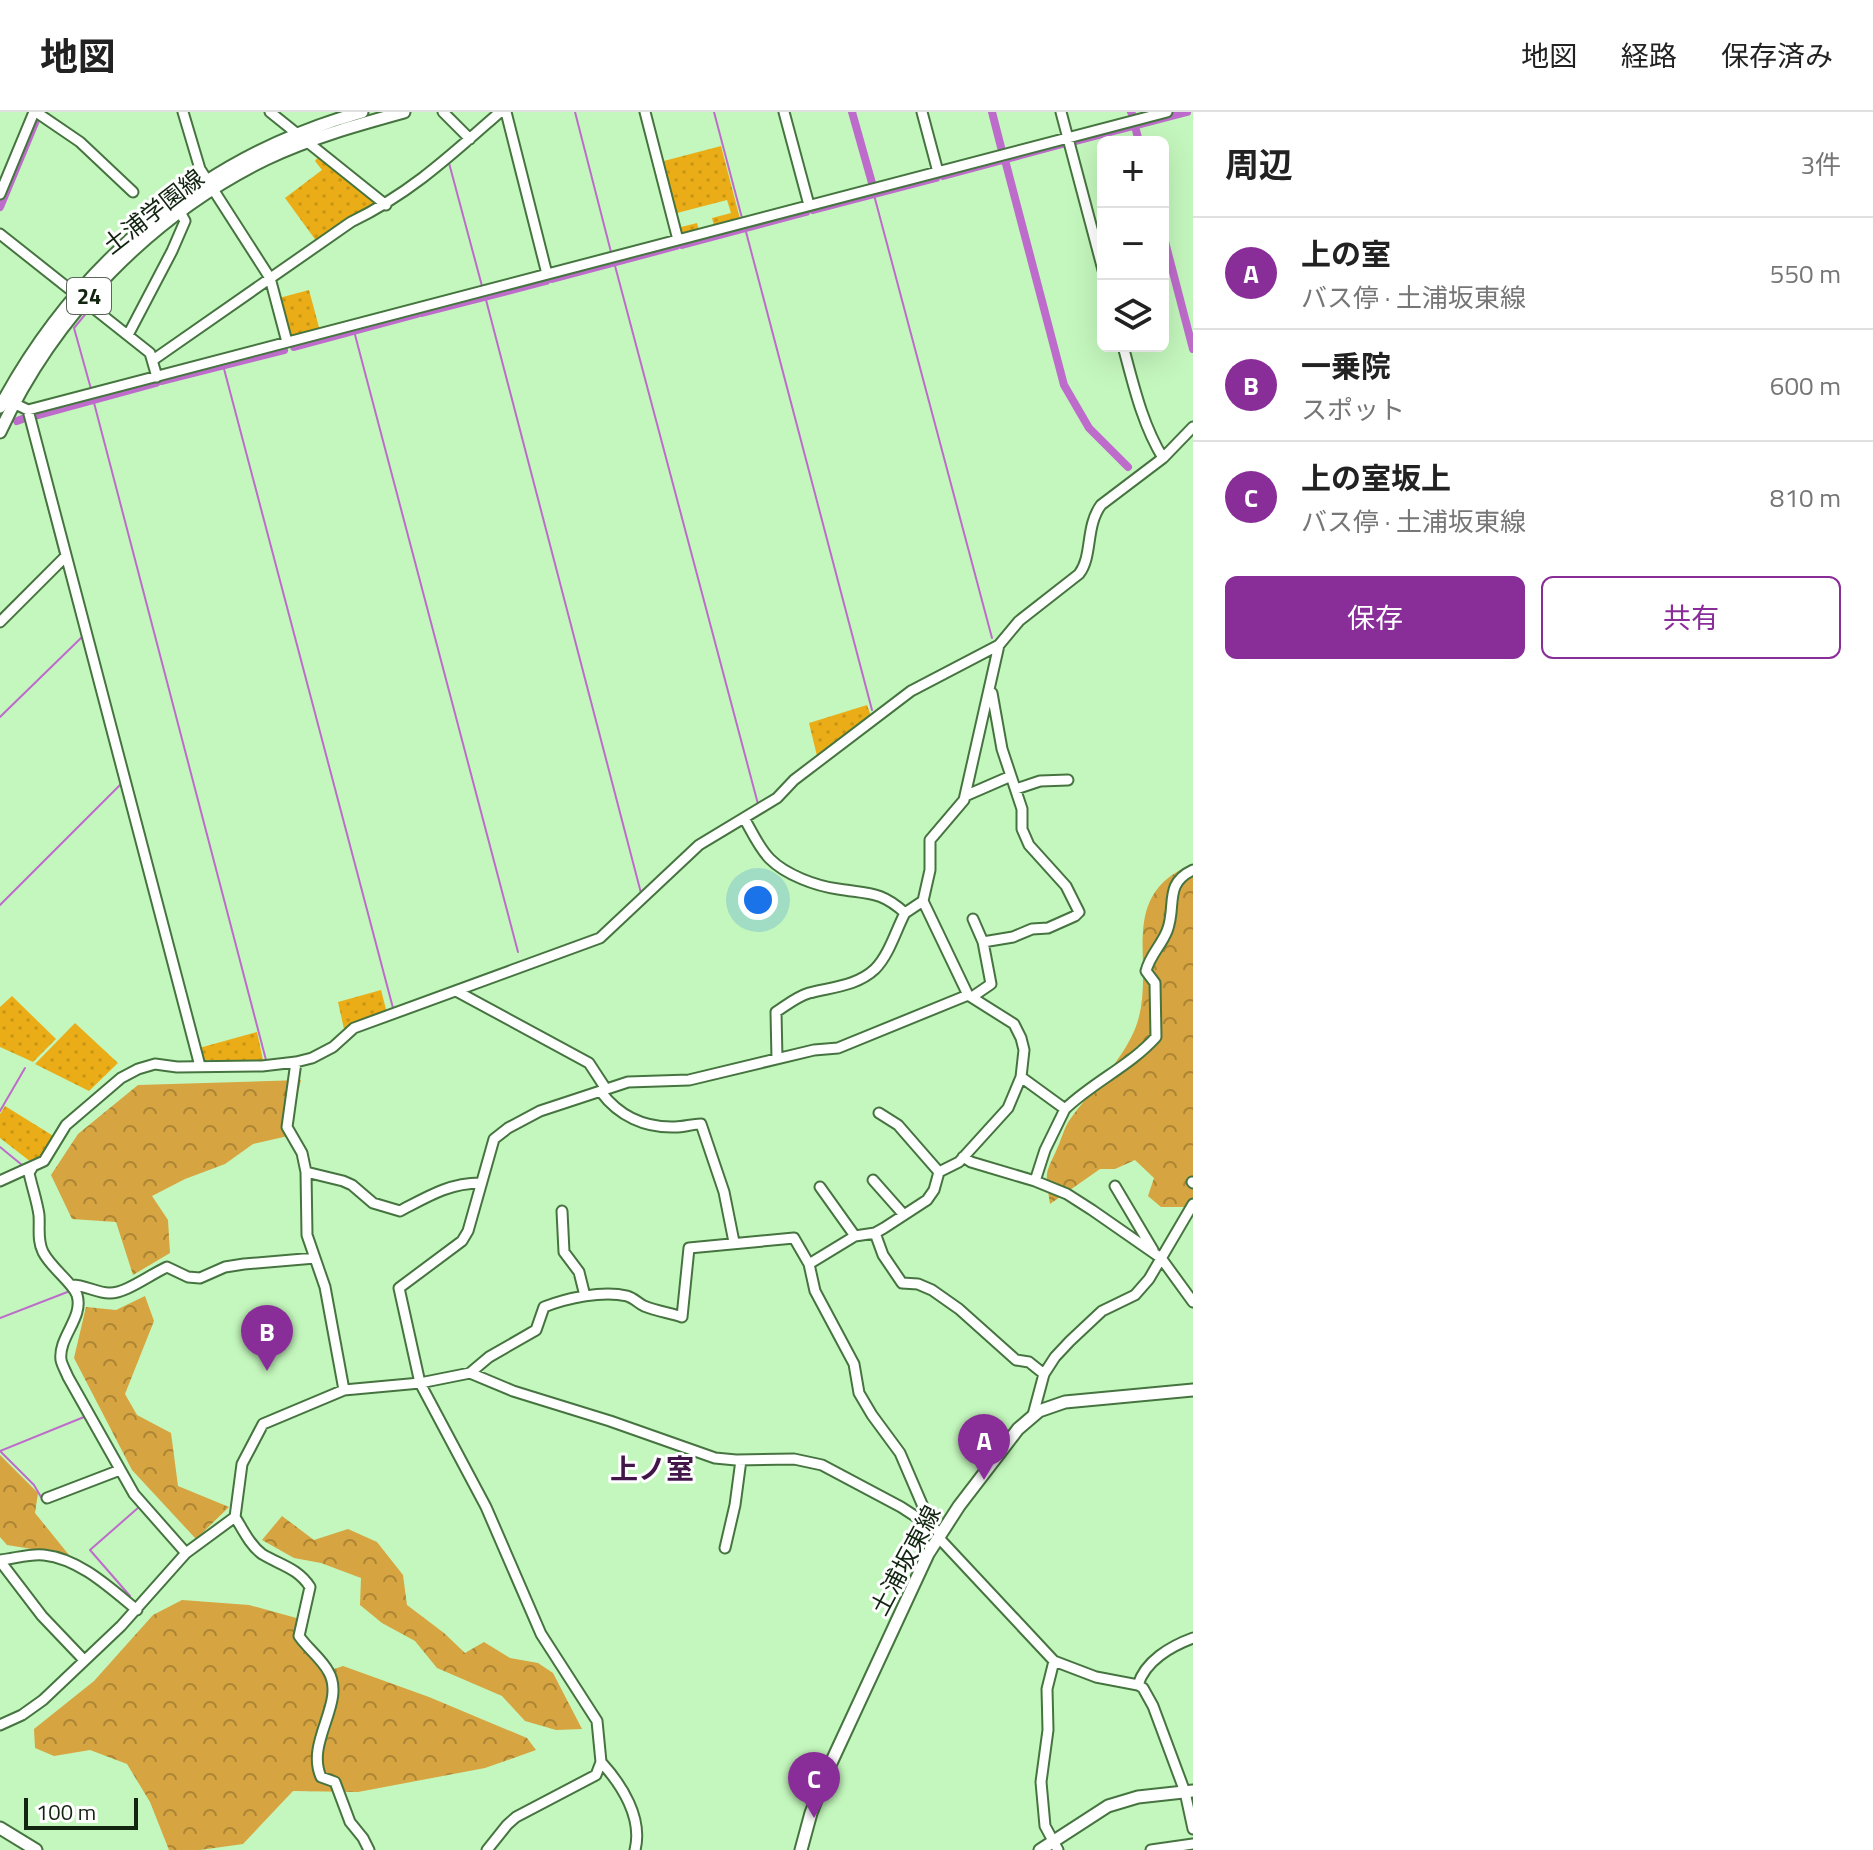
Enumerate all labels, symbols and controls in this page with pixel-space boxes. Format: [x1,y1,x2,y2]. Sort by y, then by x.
text: 地図 [40,27,116,85]
text: 地図 [1521,34,1577,77]
text: 経路 [1621,34,1677,77]
text: 保存済み [1721,34,1833,77]
map controls [1097,136,1169,352]
button: + [1097,136,1169,208]
text: 周辺 [1225,138,1293,190]
text: 3件 [1800,145,1841,184]
street label: 土浦学園線 [95,160,211,262]
button: − [1097,208,1169,280]
text: 上の室 [1301,231,1391,277]
text: A [1243,254,1259,293]
text: 550 m [1770,254,1841,293]
road number: 24 [67,278,111,314]
text: バス停 · 土浦坂東線 [1301,278,1526,317]
button: layers [1097,280,1169,352]
text: 一乗院 [1301,343,1391,389]
text: B [1243,366,1259,405]
text: 600 m [1770,366,1841,405]
text: スポット [1301,390,1405,429]
text: 上の室坂上 [1301,455,1451,501]
text: C [1244,478,1258,517]
text: 810 m [1770,478,1841,517]
text: バス停 · 土浦坂東線 [1301,502,1526,541]
button: 保存 [1225,576,1525,659]
button: 共有 [1541,576,1841,659]
your location [738,880,778,920]
pin: B [241,1305,293,1371]
pin: A [958,1414,1010,1480]
district label: 上ノ室 [610,1447,694,1490]
street label: 土浦坂東線 [861,1499,949,1621]
pin: C [788,1752,840,1818]
scale bar [24,1794,138,1830]
text: 100 m [36,1795,96,1829]

